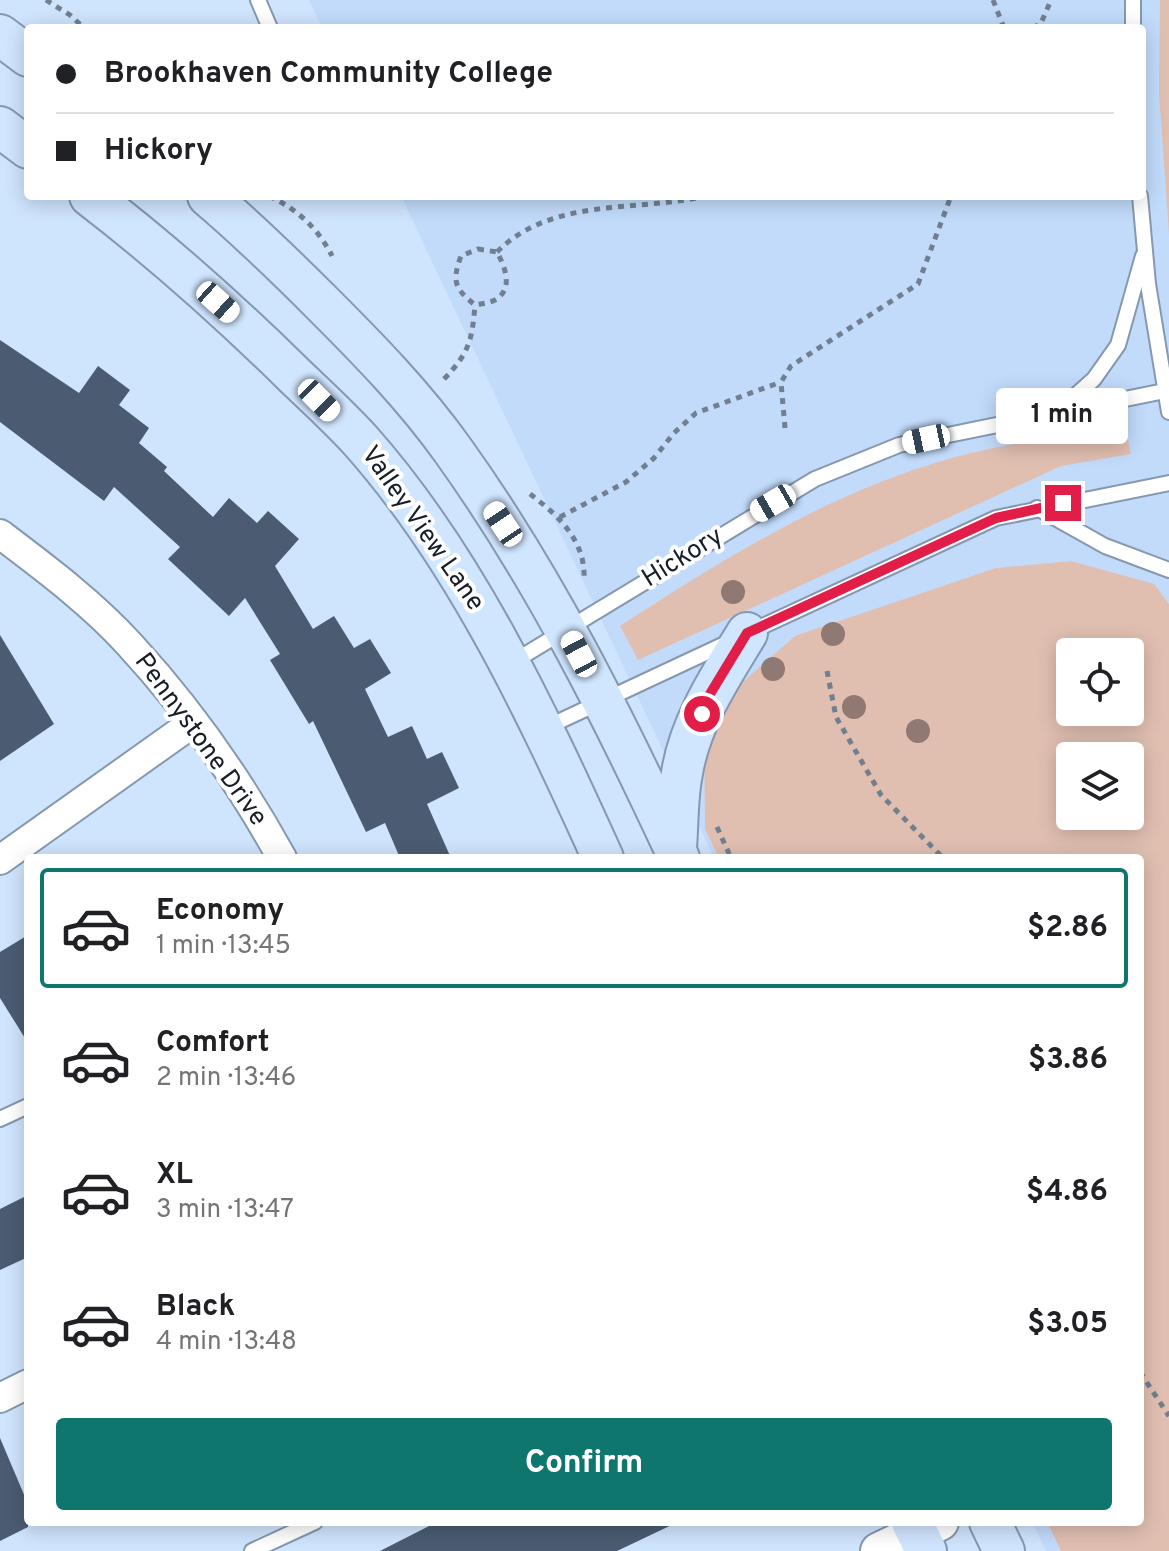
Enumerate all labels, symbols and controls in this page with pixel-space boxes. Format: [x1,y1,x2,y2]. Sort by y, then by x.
text: Brookhaven Community College [104,56,553,93]
text: Hickory [104,133,213,170]
car [192,277,244,327]
car [294,375,344,425]
callout: 1 min [997,387,1129,443]
text: 1 min [1031,399,1093,432]
car [900,422,952,456]
street label: Valley View Lane [353,440,491,618]
car [746,481,800,525]
route end [1045,485,1081,521]
car [480,497,526,551]
street label: Hickory [636,520,730,596]
car [557,627,601,681]
map controls [1056,638,1144,830]
button: locate [1056,638,1144,726]
street label: Pennystone Drive [126,647,274,833]
route start [684,696,720,732]
button: layers [1056,742,1144,830]
icon: car [60,892,132,964]
text: Economy [156,893,284,930]
text: $2.86 [1027,910,1108,947]
text: 1 min · 13:45 [156,930,291,963]
icon: car [60,1024,132,1096]
text: Comfort [156,1025,269,1062]
text: $3.86 [1028,1042,1108,1079]
text: 2 min · 13:46 [156,1062,296,1095]
icon: car [60,1156,132,1228]
text: XL [156,1157,193,1194]
text: $4.86 [1026,1174,1108,1211]
text: 3 min · 13:47 [156,1194,294,1227]
icon: car [60,1288,132,1360]
text: Black [156,1289,235,1326]
text: $3.05 [1027,1306,1108,1343]
text: 4 min · 13:48 [156,1326,297,1359]
button: Confirm [56,1418,1112,1510]

